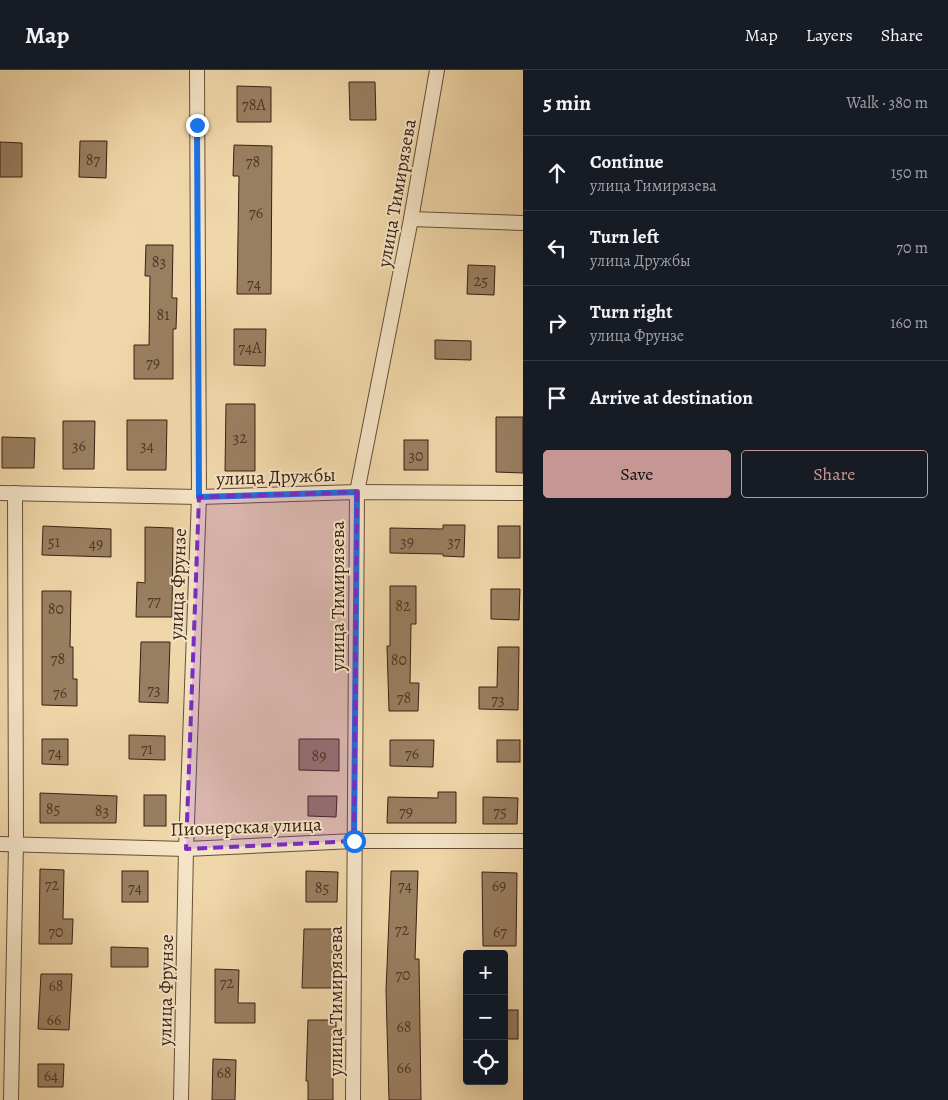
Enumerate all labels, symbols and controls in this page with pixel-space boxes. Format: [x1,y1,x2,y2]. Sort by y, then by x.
text: Map [25,19,69,51]
text: Map [745,23,778,47]
text: Layers [806,23,853,47]
text: Share [881,23,923,47]
text: 5 min [543,89,591,117]
text: Walk · 380 m [846,92,928,114]
house number: 78А [242,94,267,116]
route end [186,114,209,137]
street label: улица Тимирязева [371,117,423,271]
house number: 87 [86,149,101,171]
text: Continue [590,149,664,175]
house number: 78 [246,151,260,173]
icon: ahead [543,159,571,187]
text: 150 m [891,162,928,184]
text: улица Тимирязева [590,175,717,197]
house number: 76 [249,202,263,224]
text: Turn left [590,224,659,250]
icon: left [543,234,571,262]
text: 70 m [896,237,928,259]
text: улица Дружбы [590,250,691,272]
house number: 83 [152,251,166,273]
house number: 25 [474,270,488,292]
house number: 74 [247,273,261,295]
text: Turn right [590,299,672,325]
house number: 81 [156,304,170,326]
icon: right [543,309,571,337]
text: 160 m [890,312,928,334]
text: улица Фрунзе [590,325,684,347]
house number: 74А [238,337,262,359]
house number: 79 [146,352,160,374]
icon: arrive [543,384,571,412]
text: Arrive at destination [590,385,753,411]
house number: 32 [233,427,248,449]
house number: 36 [72,435,86,457]
house number: 34 [140,435,154,457]
house number: 30 [408,445,424,467]
button: Save [543,450,731,498]
button: Share [741,450,928,498]
street label: улица Дружбы [215,462,336,492]
street label: улица Тимирязева [325,521,351,672]
street label: улица Фрунзе [163,528,193,641]
house number: 51 [48,531,61,553]
house number: 39 [400,531,414,553]
house number: 37 [447,531,461,553]
house number: 49 [89,533,103,555]
house number: 77 [147,590,161,612]
house number: 82 [395,595,411,617]
house number: 80 [48,598,64,620]
house number: 78 [51,648,65,670]
house number: 80 [391,649,407,671]
house number: 73 [147,679,161,701]
house number: 76 [53,682,67,704]
house number: 78 [397,687,411,709]
house number: 73 [491,689,505,711]
house number: 71 [141,738,154,760]
house number: 74 [48,742,62,764]
house number: 76 [405,743,419,765]
house number: 89 [311,745,327,767]
house number: 85 [46,798,60,820]
house number: 83 [95,800,109,822]
house number: 79 [399,801,413,823]
house number: 75 [493,801,507,823]
street label: Пионерская улица [170,811,323,843]
route start [343,830,366,853]
house number: 72 [45,874,60,896]
house number: 74 [398,875,412,897]
house number: 69 [492,875,506,897]
house number: 74 [128,877,142,899]
house number: 85 [315,877,329,899]
house number: 72 [395,919,410,941]
house number: 70 [48,921,64,943]
house number: 67 [493,921,507,943]
street label: улица Тимирязева [323,926,349,1077]
street label: улица Фрунзе [152,934,180,1047]
map controls [463,950,508,1085]
button: + [463,950,508,995]
house number: 70 [395,964,411,986]
house number: 72 [220,972,235,994]
house number: 68 [48,975,64,997]
button: − [463,995,508,1040]
house number: 66 [47,1009,61,1031]
house number: 68 [396,1016,412,1038]
button: locate [463,1040,508,1085]
house number: 66 [397,1057,411,1079]
house number: 68 [216,1062,232,1084]
house number: 64 [44,1065,58,1087]

